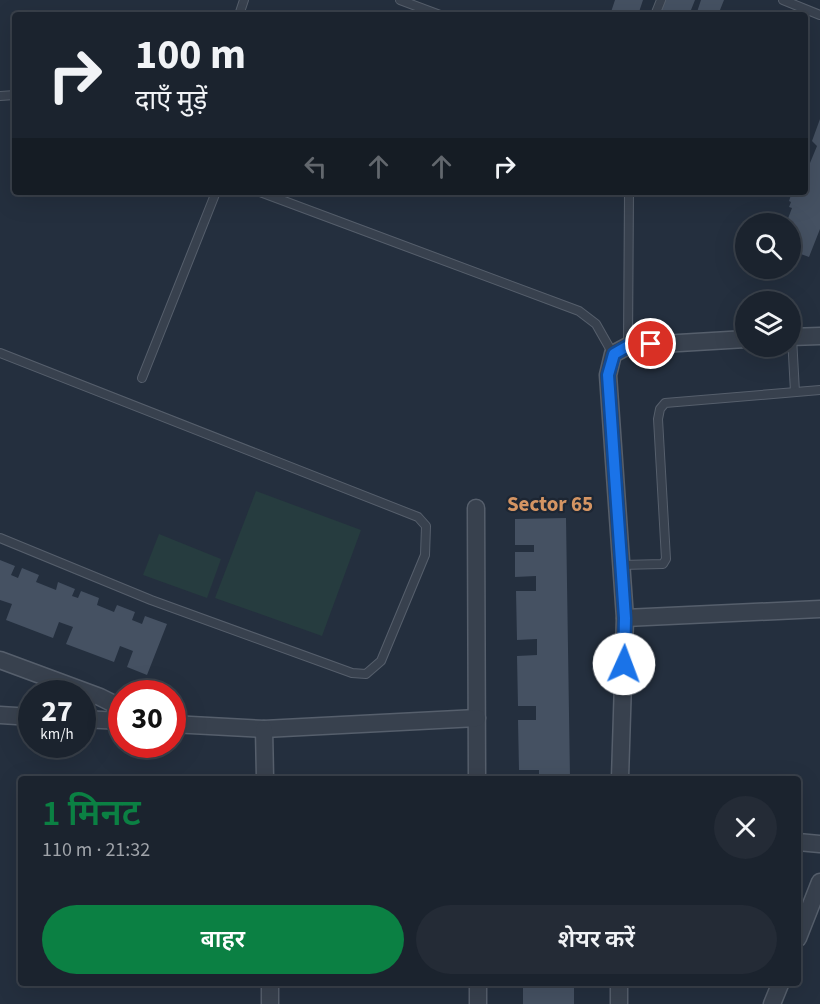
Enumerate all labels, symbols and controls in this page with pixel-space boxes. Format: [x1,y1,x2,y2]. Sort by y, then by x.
text: 100 m [135,25,246,85]
icon: right [36,36,114,114]
text: दाएँ मुड़ें [135,81,207,120]
icon: left [299,150,332,183]
icon: ahead [362,150,395,183]
icon: ahead [425,150,458,183]
icon: right [488,150,521,183]
map controls [735,213,801,357]
button: search [735,213,801,279]
button: layers [735,291,801,357]
pin [625,318,676,369]
icon: arrive [634,327,667,360]
district label: Sector 65 [507,489,593,519]
position arrow [592,632,656,696]
speed limit sign: 30 [108,680,186,758]
text: 27 [41,690,73,733]
text: km/h [40,724,74,745]
text: 1 मिनट [42,788,141,839]
button: close [714,796,777,859]
text: 110 m · 21:32 [42,836,150,864]
button: बाहर [42,905,404,974]
button: शेयर करें [416,905,777,974]

